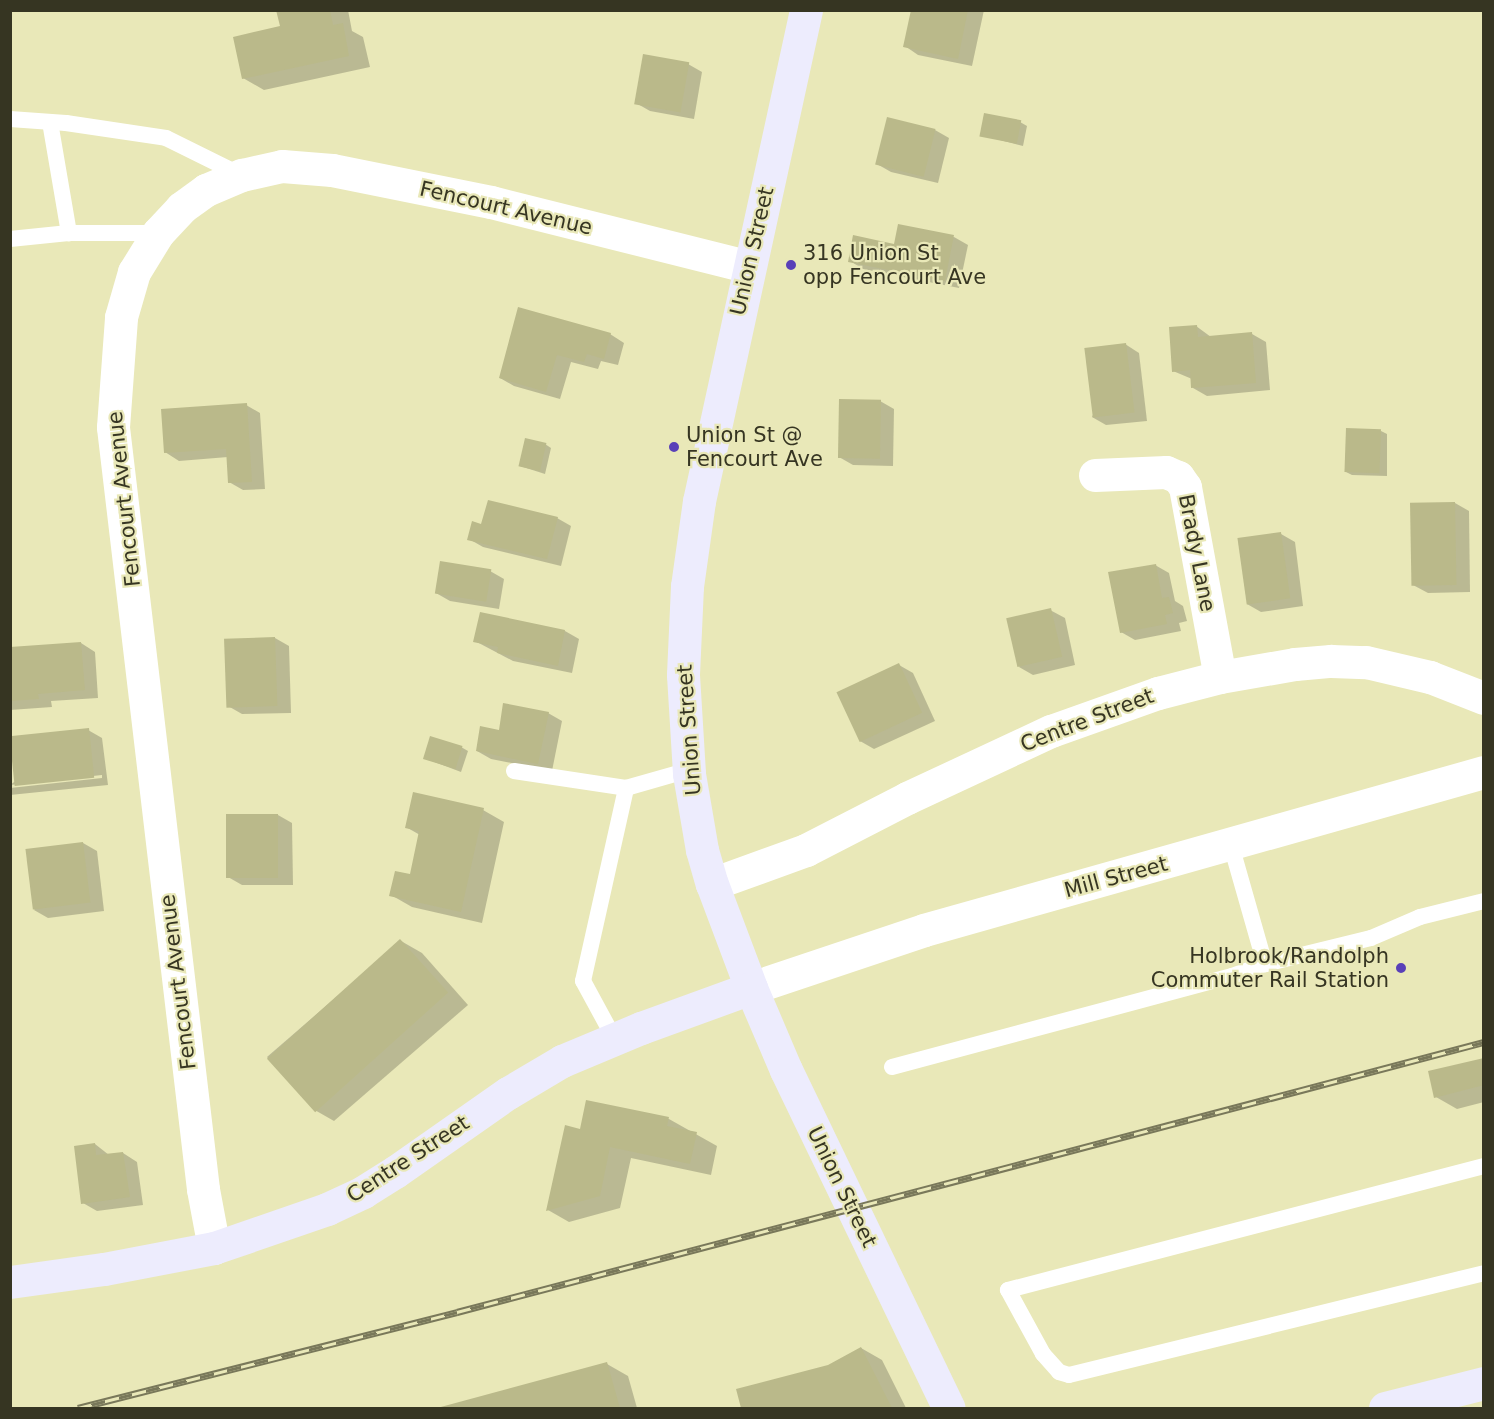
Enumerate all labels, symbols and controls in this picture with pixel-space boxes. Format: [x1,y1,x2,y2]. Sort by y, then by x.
street label: Fencourt Avenue [417,176,595,240]
street label: Union Street [725,184,779,318]
place label: 316 Union St opp Fencourt Ave [803,240,986,290]
marker: 316 Union St opp Fencourt Ave [784,258,798,272]
street label: Fencourt Avenue [102,410,146,588]
place label: Union St @ Fencourt Ave [686,422,823,472]
marker: Union St @ Fencourt Ave [667,440,681,454]
street label: Brady Lane [1173,492,1221,614]
street label: Union Street [672,664,706,796]
street label: Centre Street [1017,683,1157,757]
street label: Mill Street [1061,851,1171,903]
street label: Fencourt Avenue [155,893,201,1071]
place label: Holbrook/Randolph Commuter Rail Station [1151,943,1389,993]
marker: Holbrook/Randolph Commuter Rail Station [1394,961,1408,975]
street label: Centre Street [342,1110,474,1208]
street label: Union Street [802,1123,882,1251]

